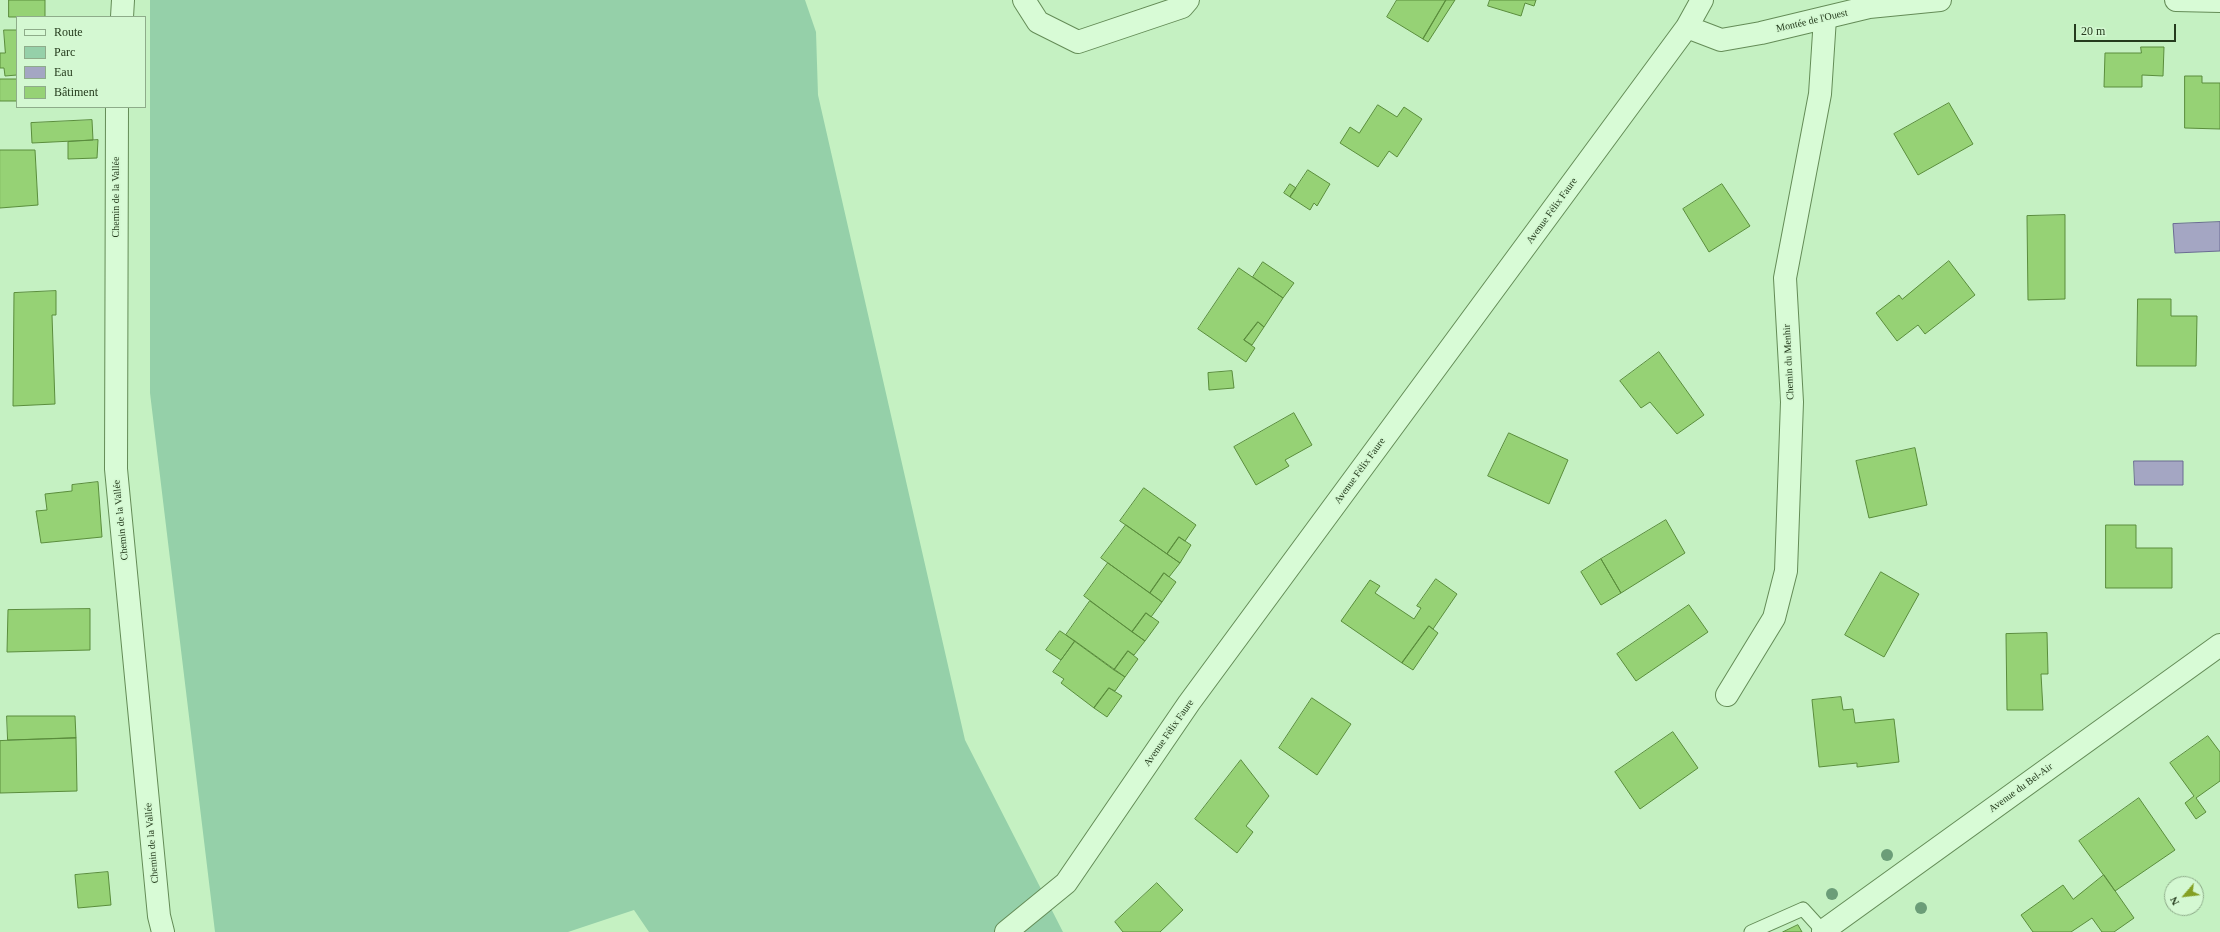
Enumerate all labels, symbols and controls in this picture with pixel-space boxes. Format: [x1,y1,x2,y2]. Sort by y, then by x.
street label: Montée de l'Ouest [1775,7,1849,35]
legend [16,16,146,108]
scale bar [2076,16,2178,42]
text: 20 m [2081,24,2105,38]
text: Route [54,25,83,39]
text: Parc [54,45,75,59]
text: Eau [54,65,73,79]
text: Bâtiment [54,85,98,99]
street label: Chemin de la Vallée [110,157,122,237]
street label: Avenue Félix Faure [1524,176,1580,246]
street label: Chemin du Menhir [1781,324,1797,400]
street label: Avenue Félix Faure [1332,436,1388,506]
street label: Chemin de la Vallée [111,479,131,561]
street label: Avenue Félix Faure [1142,697,1196,769]
street label: Avenue du Bel-Air [1987,761,2055,815]
street label: Chemin de la Vallée [143,802,161,884]
north arrow [2164,876,2204,916]
text: N [2167,895,2181,907]

